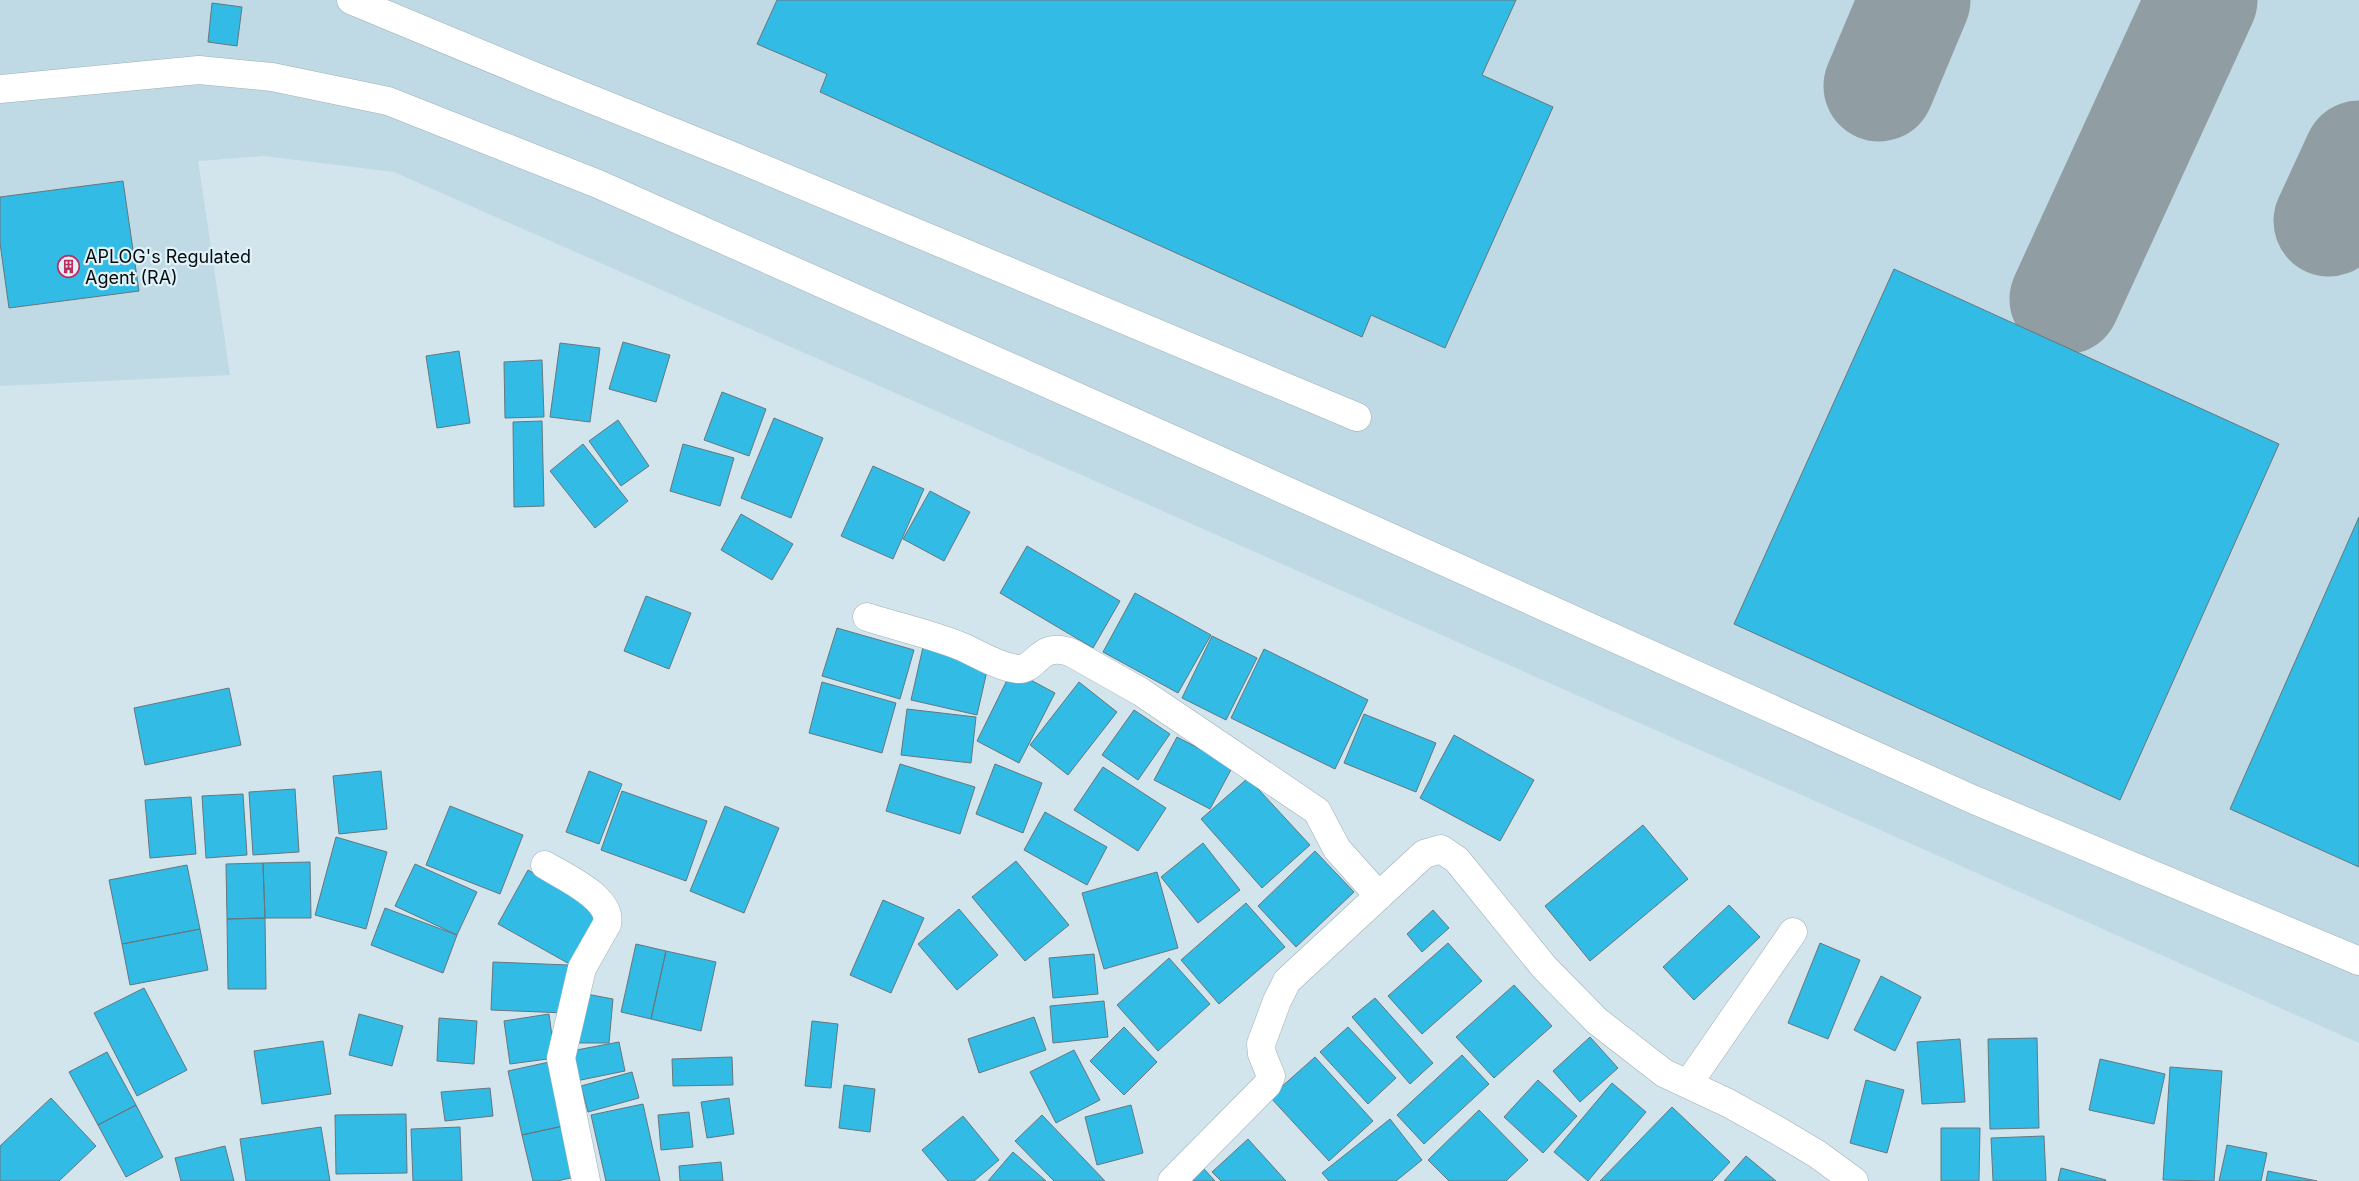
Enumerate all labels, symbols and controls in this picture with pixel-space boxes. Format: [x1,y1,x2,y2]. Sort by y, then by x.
place label: APLOG's Regulated Agent (RA) [85,246,251,288]
building icon: APLOG's Regulated Agent (RA) [57,255,81,279]

